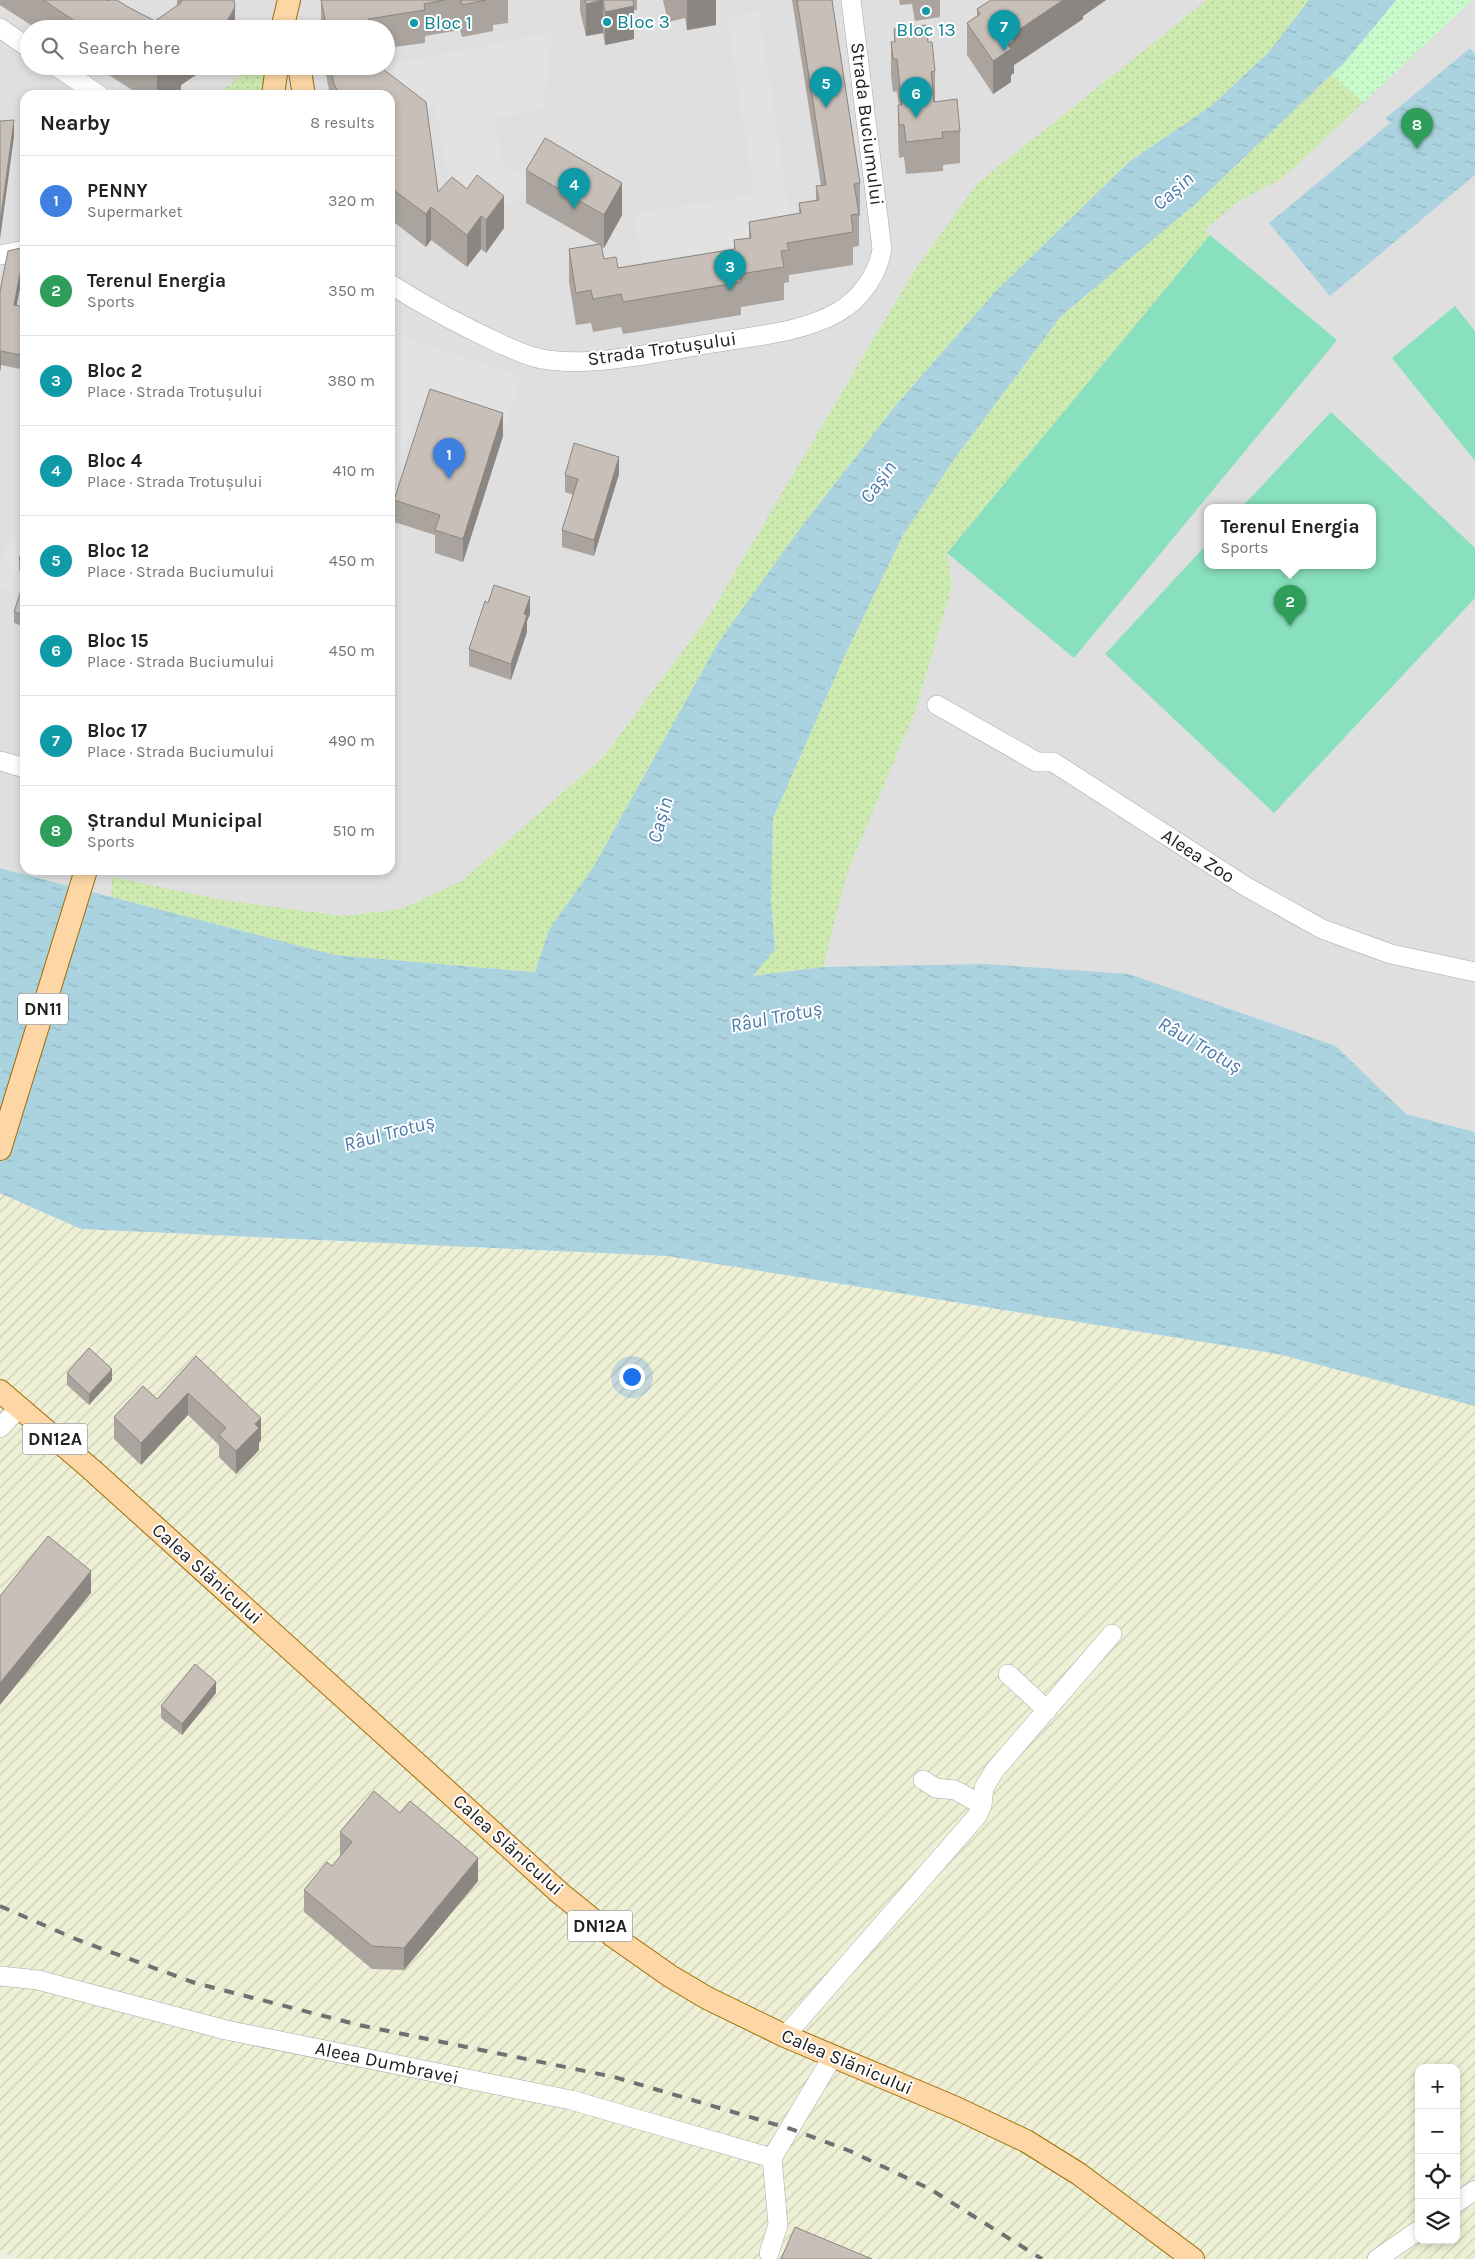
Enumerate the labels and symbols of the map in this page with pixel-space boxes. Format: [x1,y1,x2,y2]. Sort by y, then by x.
marker: Bloc 13 [920,5,932,17]
pin: 7 [988,10,1020,51]
place label: Bloc 3 [617,11,670,33]
place label: Bloc 1 [424,12,472,34]
marker: Bloc 3 [601,16,613,28]
marker: Bloc 1 [408,17,420,29]
place label: Bloc 13 [896,19,956,41]
street label: Strada Buciumului [846,41,888,207]
pin: 5 [810,67,842,108]
pin: 6 [900,77,932,118]
pin: 8 [1401,108,1433,149]
water label: Cașin [1148,167,1198,215]
pin: 4 [558,168,590,209]
pin: 3 [714,250,746,291]
street label: Strada Trotușului [586,328,738,370]
pin: 1 [433,438,465,479]
water label: Cașin [855,456,901,508]
pin: 2 [1274,585,1306,626]
water label: Cașin [642,794,678,846]
street label: Aleea Zoo [1157,824,1239,888]
road number: DN11 [18,994,68,1024]
water label: Râul Trotuș [728,997,824,1037]
water label: Râul Trotuș [1154,1012,1246,1078]
water label: Râul Trotuș [341,1110,437,1156]
your location [619,1364,645,1390]
road number: DN12A [22,1424,88,1455]
street label: Calea Slănicului [147,1519,267,1629]
street label: Calea Slănicului [448,1790,568,1900]
road number: DN12A [568,1910,632,1942]
street label: Calea Slănicului [778,2024,916,2100]
street label: Aleea Dumbravei [313,2037,461,2089]

